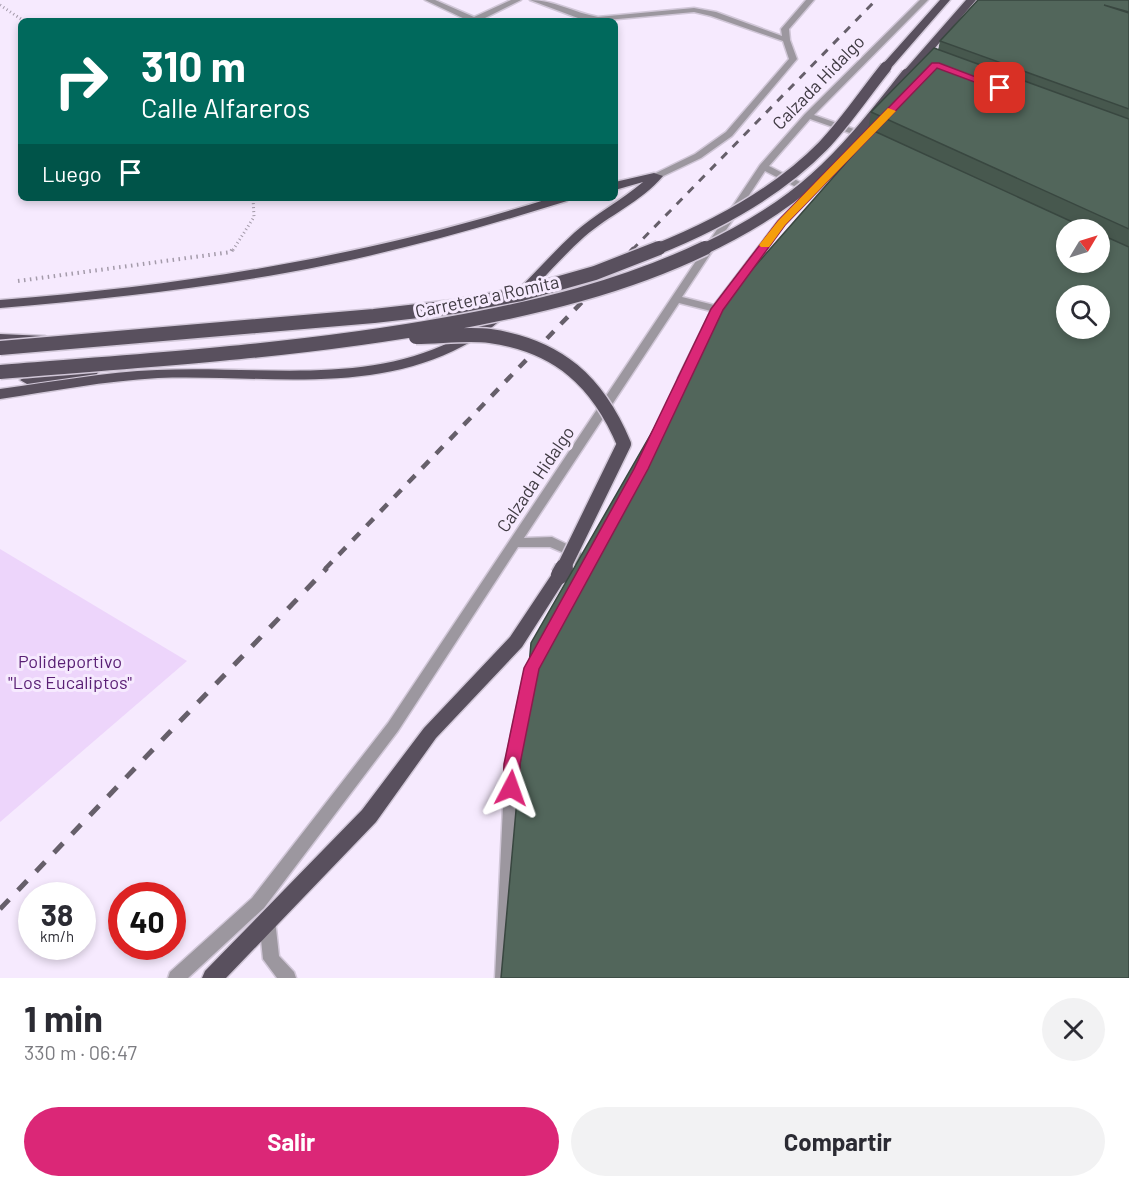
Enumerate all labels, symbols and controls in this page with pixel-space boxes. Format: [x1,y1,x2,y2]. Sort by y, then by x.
street label: Calzada Hidalgo [767,30,869,134]
text: 310 m [141,40,246,90]
icon: right [42,42,120,120]
pin [974,62,1025,113]
icon: arrive [983,71,1016,104]
text: Calle Alfareros [141,91,310,123]
icon: arrive [114,156,147,189]
text: Luego [42,160,102,186]
north arrow [1056,219,1110,273]
map controls [1056,219,1110,339]
street label: Carretera a Romita [413,270,561,322]
button: search [1056,285,1110,339]
street label: Calzada Hidalgo [492,422,578,536]
park label: Polideportivo "Los Eucaliptos" [8,650,132,693]
position arrow [479,756,543,820]
speed limit sign: 40 [108,882,186,960]
text: 38 [41,896,73,932]
text: km/h [40,927,74,945]
text: 1 min [24,996,103,1039]
button: close [1042,998,1105,1061]
text: 330 m · 06:47 [24,1040,137,1064]
button: Salir [24,1107,559,1176]
button: Compartir [571,1107,1105,1176]

